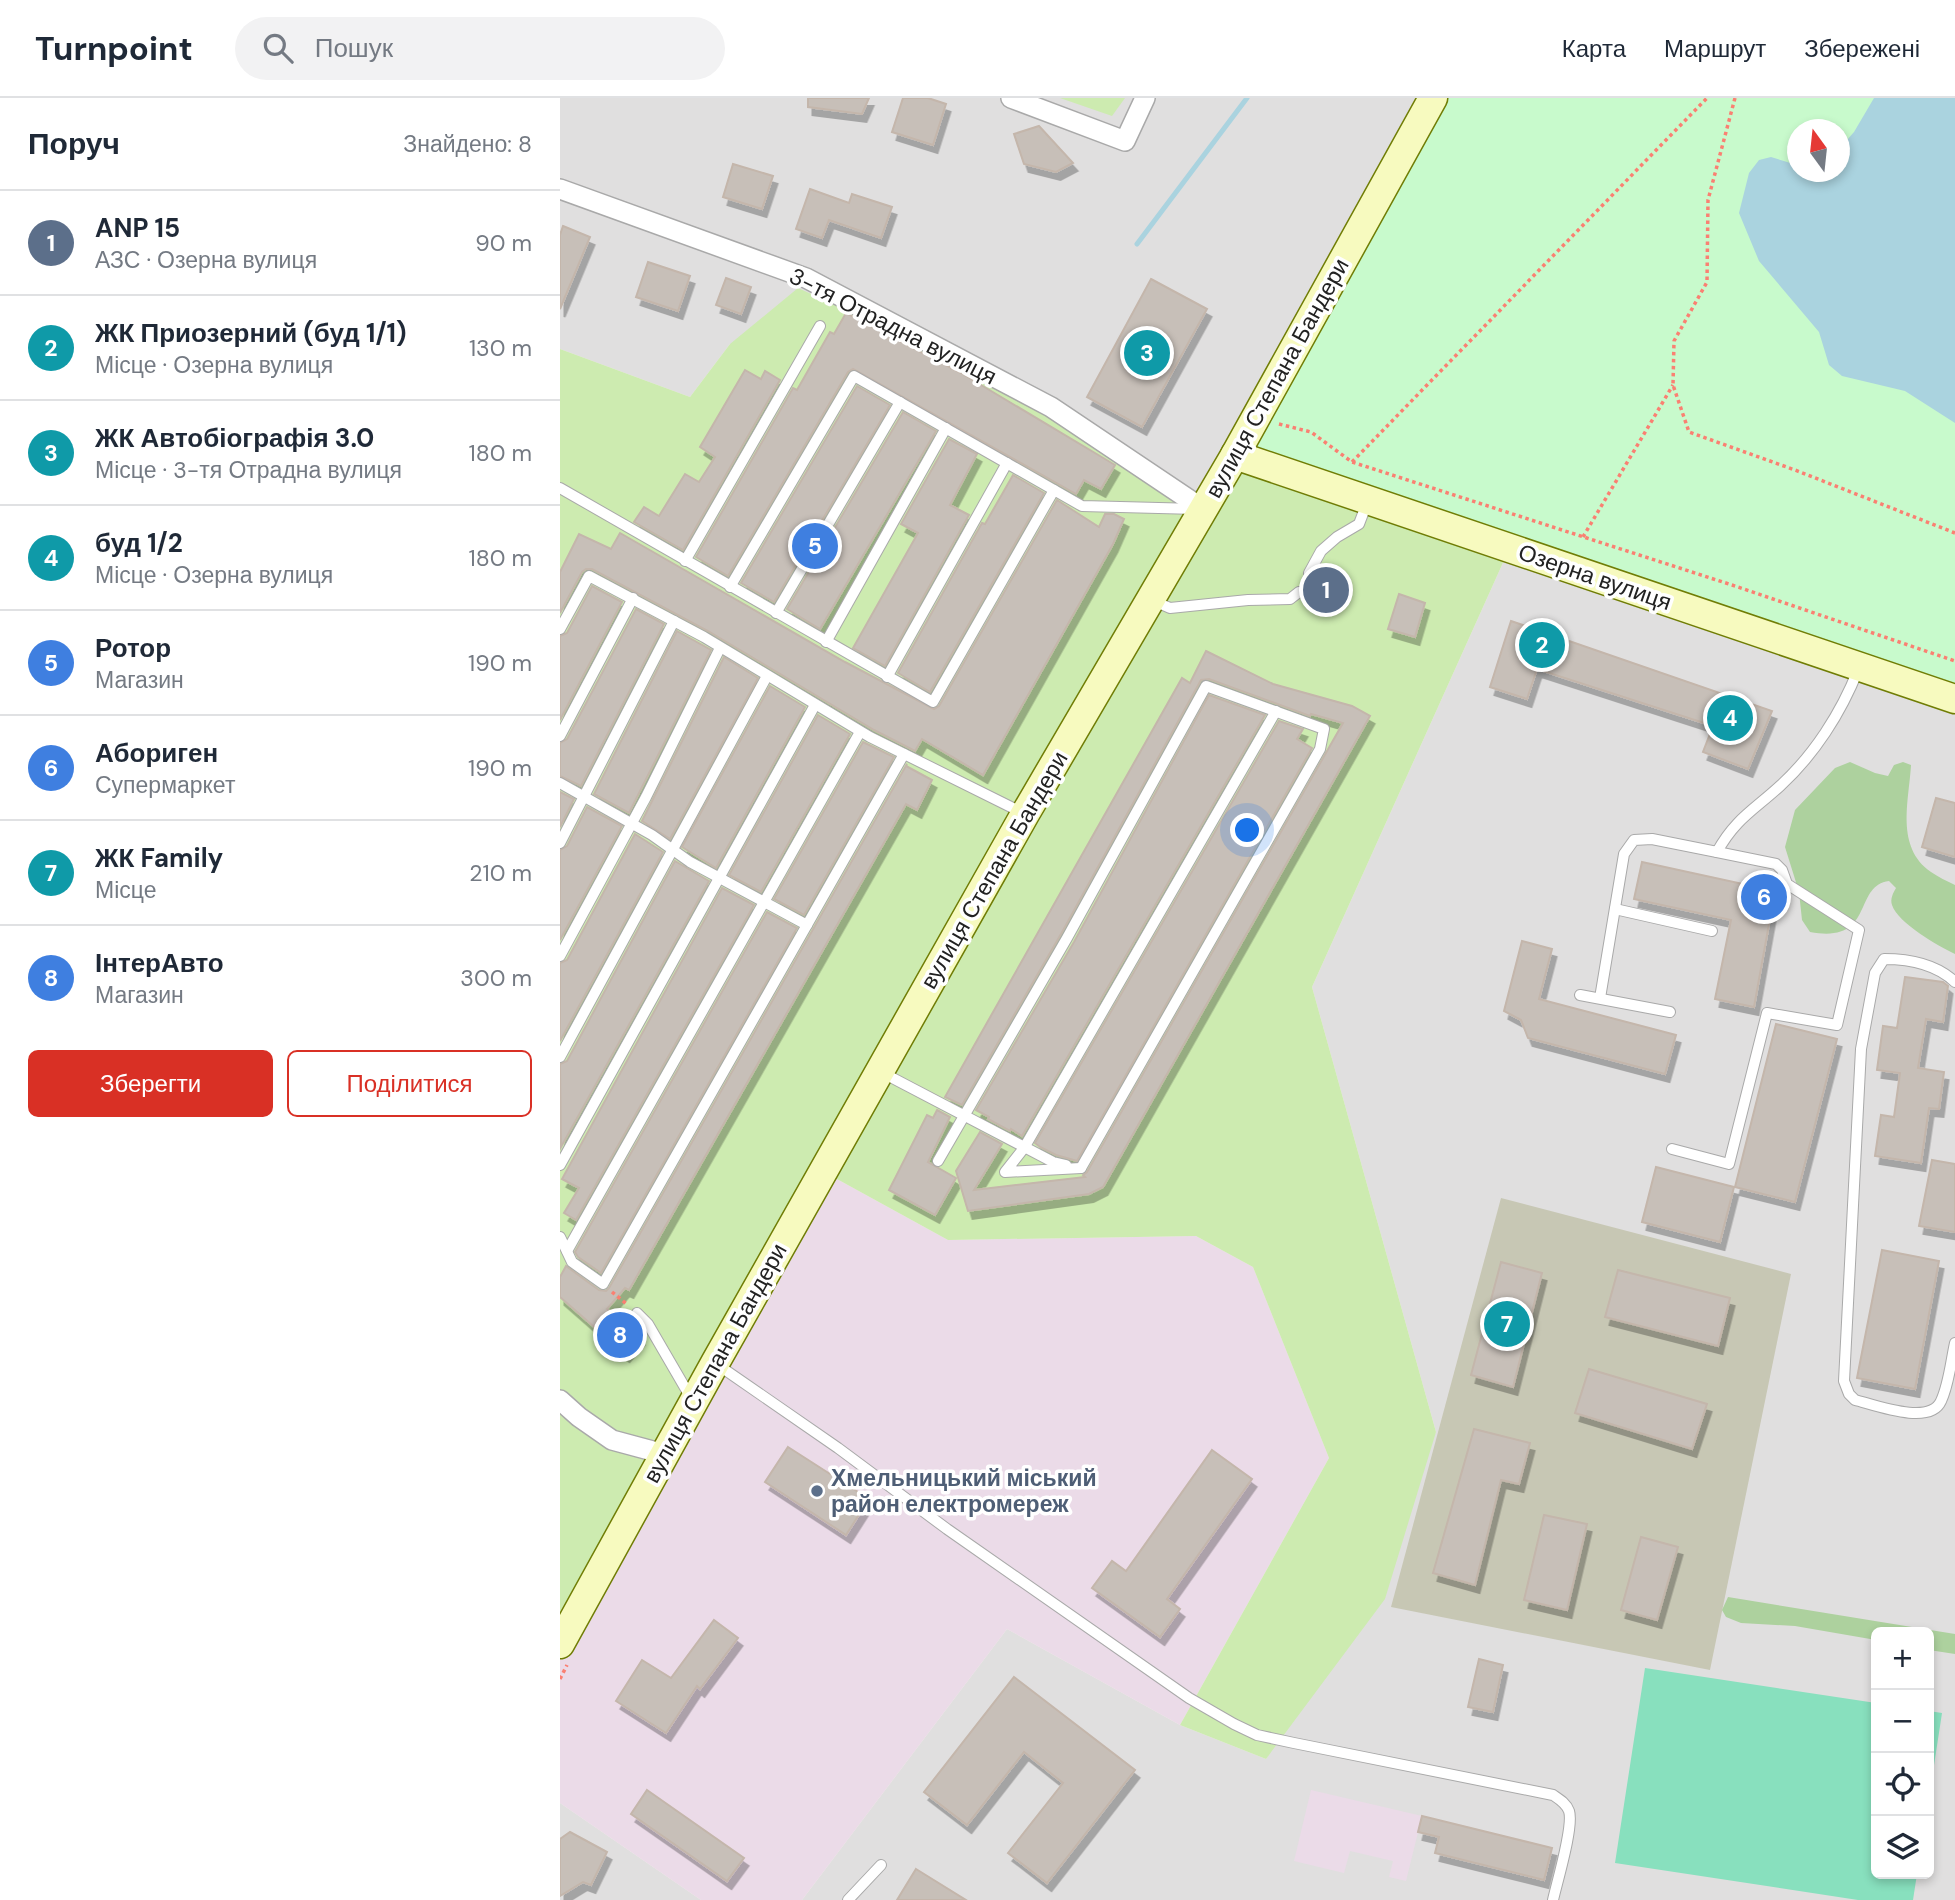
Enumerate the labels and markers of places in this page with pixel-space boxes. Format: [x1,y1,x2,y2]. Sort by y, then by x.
pin: 3 [1124,327,1170,379]
pin: 5 [792,520,838,572]
pin: 1 [1303,564,1349,616]
pin: 2 [1519,619,1565,671]
pin: 4 [1707,692,1753,744]
pin: 6 [1741,871,1787,923]
pin: 7 [1484,1298,1530,1350]
pin: 8 [597,1309,643,1361]
place label: Хмельницький міський район електромереж [831,1463,1097,1519]
marker: Хмельницький міський район електромереж [809,1483,825,1499]

